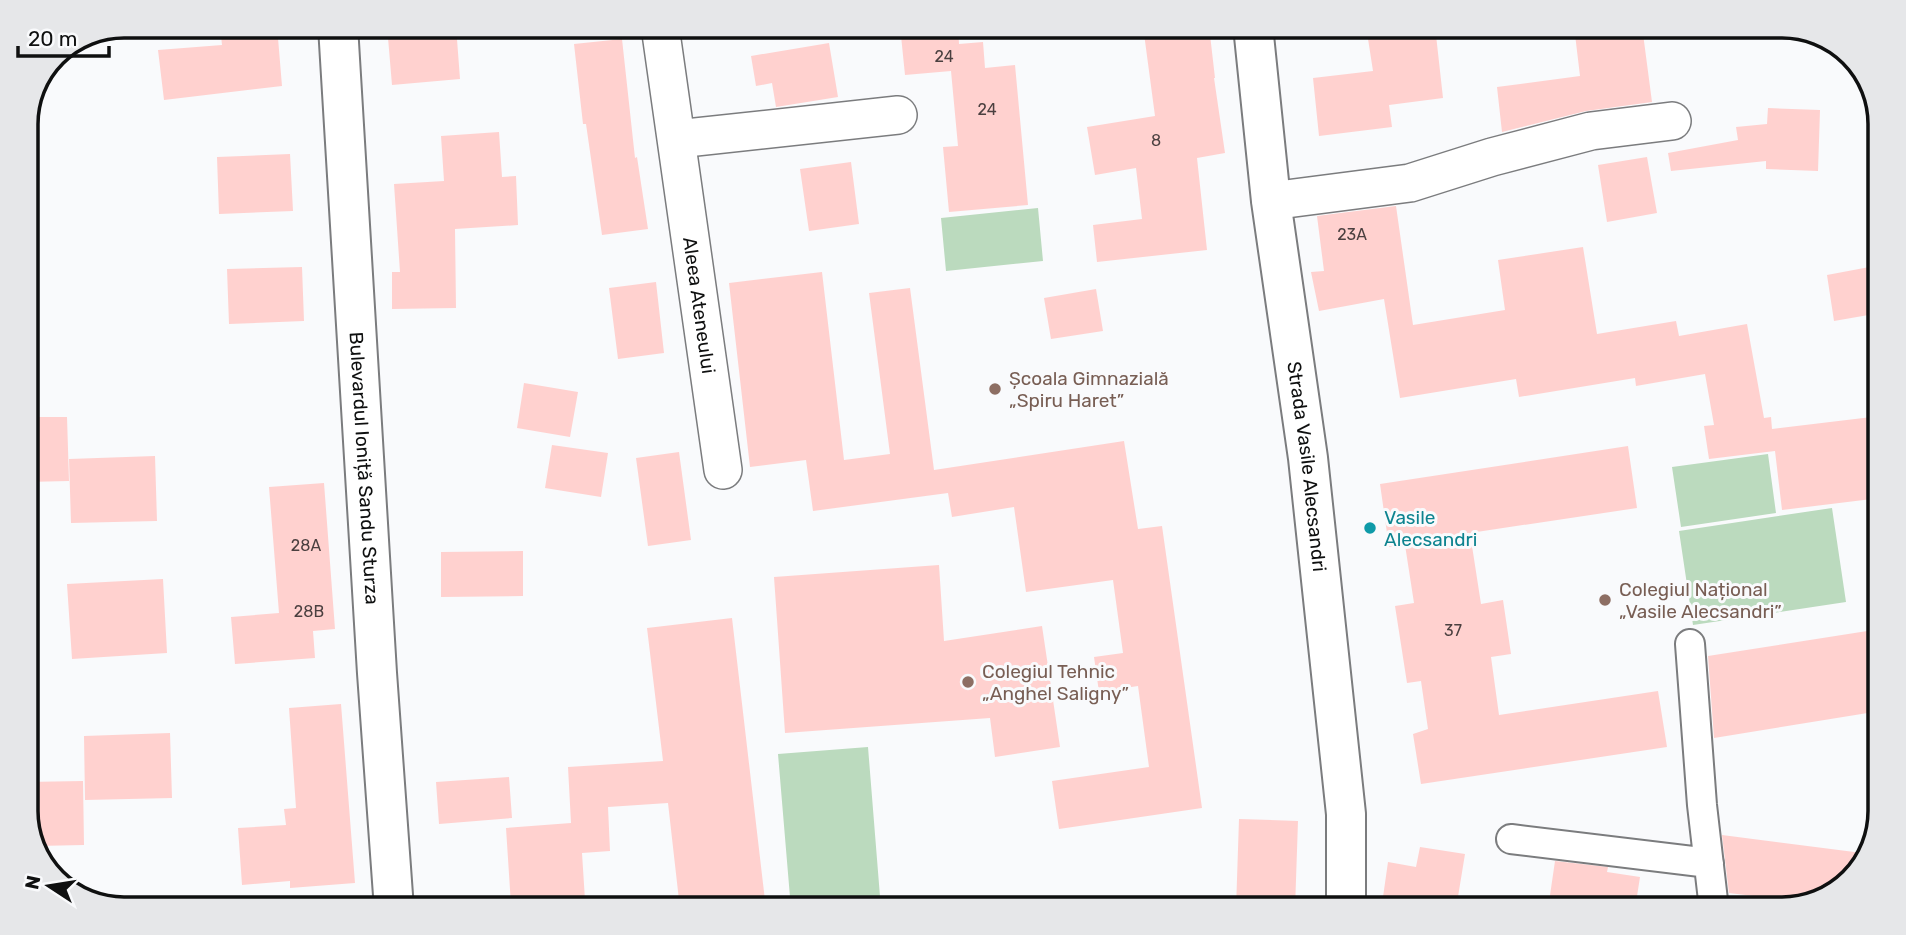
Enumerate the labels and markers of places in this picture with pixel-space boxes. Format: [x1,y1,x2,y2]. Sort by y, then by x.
place label: Școala Gimnazială „Spiru Haret” [1009,367,1169,412]
marker: Școala Gimnazială „Spiru Haret” [987,381,1003,397]
place label: Vasile Alecsandri [1384,506,1477,551]
marker: Vasile Alecsandri [1362,520,1378,536]
place label: Colegiul Național „Vasile Alecsandri” [1619,578,1782,623]
marker: Colegiul Național „Vasile Alecsandri” [1597,592,1613,608]
place label: Colegiul Tehnic „Anghel Saligny” [982,660,1129,705]
marker: Colegiul Tehnic „Anghel Saligny” [960,674,976,690]

